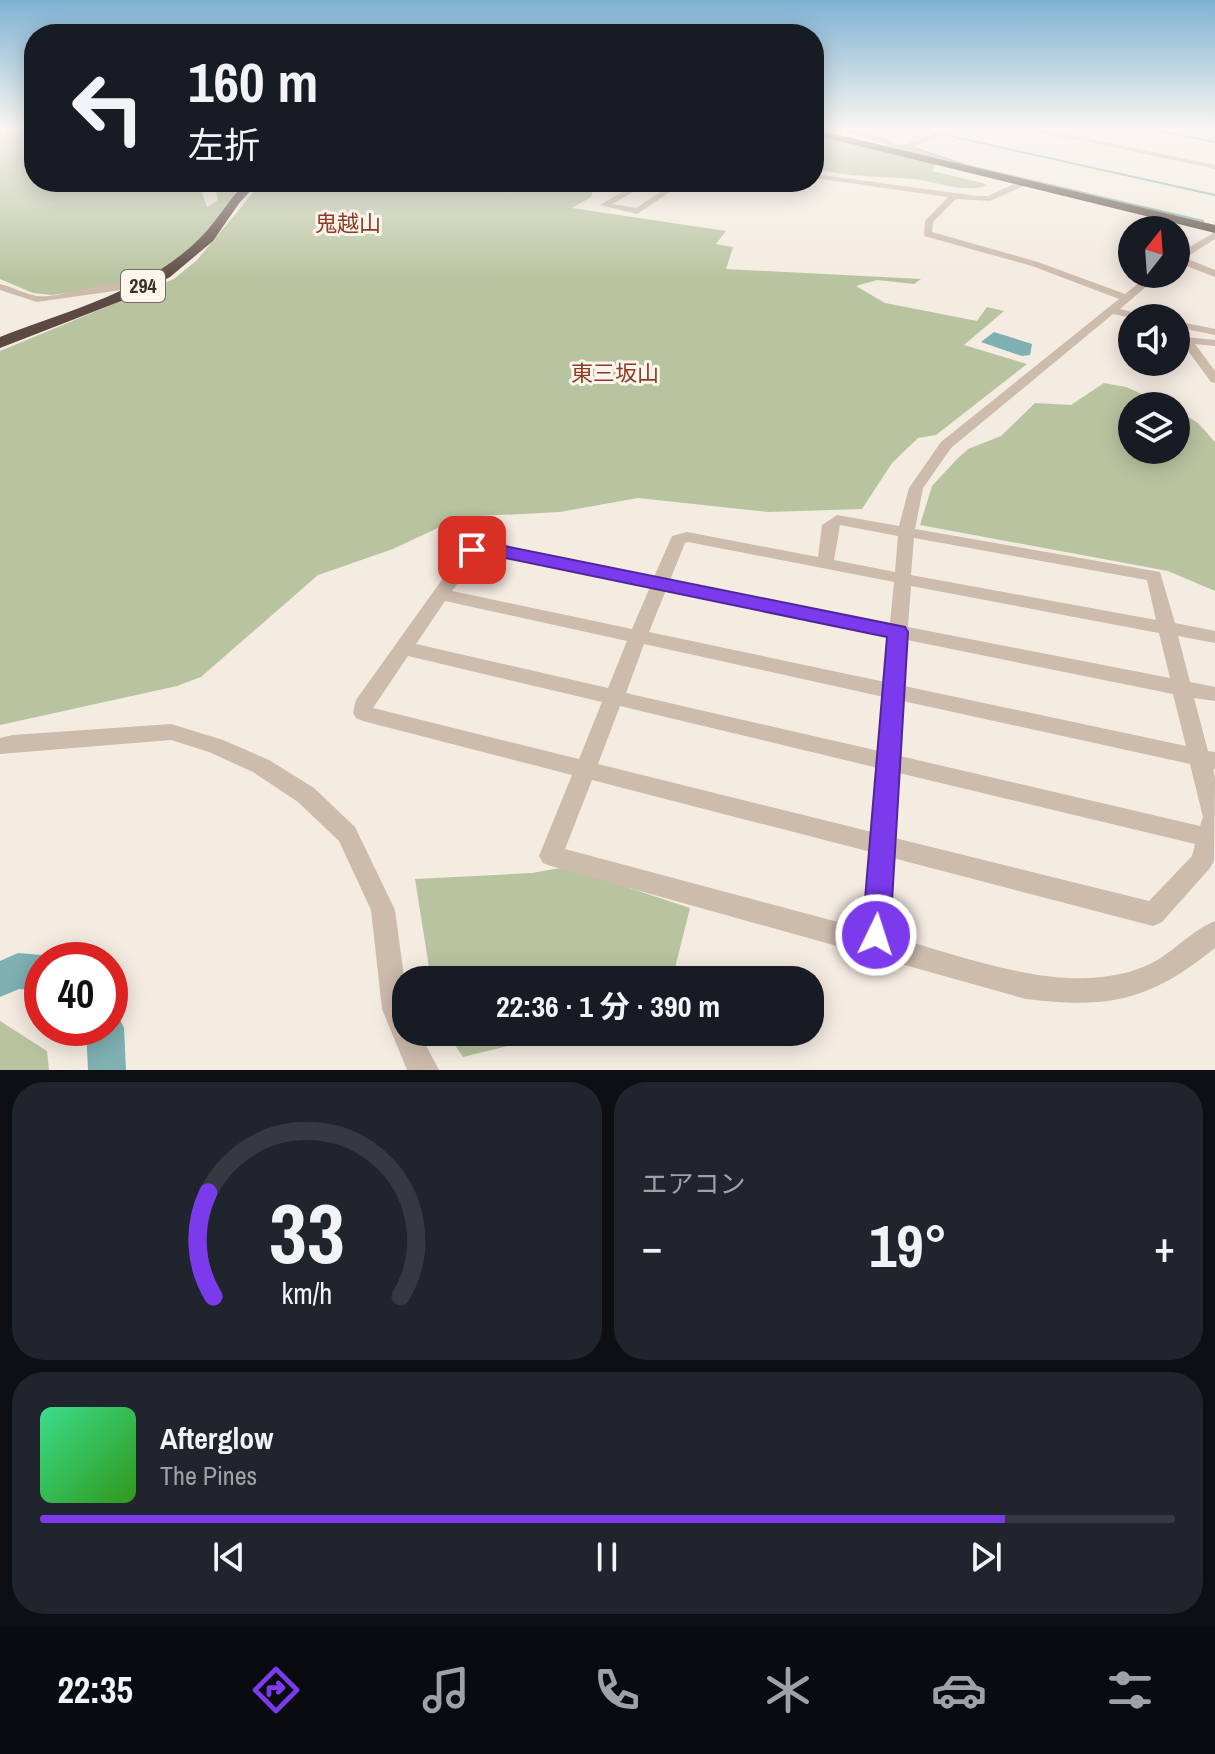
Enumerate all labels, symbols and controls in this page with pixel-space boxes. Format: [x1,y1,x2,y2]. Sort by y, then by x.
text: 160 m [188,44,318,119]
icon: left [56,56,160,160]
text: 左折 [188,121,260,169]
district label: 鬼越山 [315,208,381,238]
north arrow [1118,216,1190,288]
map controls [1118,216,1190,464]
road number: 294 [121,270,165,302]
button: sound [1118,304,1190,376]
district label: 東三坂山 [571,358,659,388]
button: layers [1118,392,1190,464]
pin [438,516,506,584]
icon: arrive [450,528,494,572]
position arrow [834,893,918,977]
speed limit sign: 40 [24,942,128,1046]
text: 22:36 · 1 分 · 390 m [496,986,720,1026]
text: エアコン [642,1166,746,1201]
text: 33 [269,1177,345,1289]
text: 19° [869,1205,948,1286]
text: − [642,1216,663,1276]
text: + [1154,1216,1175,1276]
text: km/h [281,1274,332,1313]
text: Afterglow [160,1418,273,1458]
text: The Pines [160,1458,257,1493]
icon: previous [207,1535,251,1579]
icon: pause [585,1535,629,1579]
icon: next [964,1535,1008,1579]
icon: directions [248,1662,304,1718]
icon: music [418,1662,474,1718]
icon: phone [589,1662,645,1718]
icon: climate [760,1662,816,1718]
icon: car [931,1662,987,1718]
icon: filters [1102,1662,1158,1718]
text: 22:35 [57,1666,133,1714]

